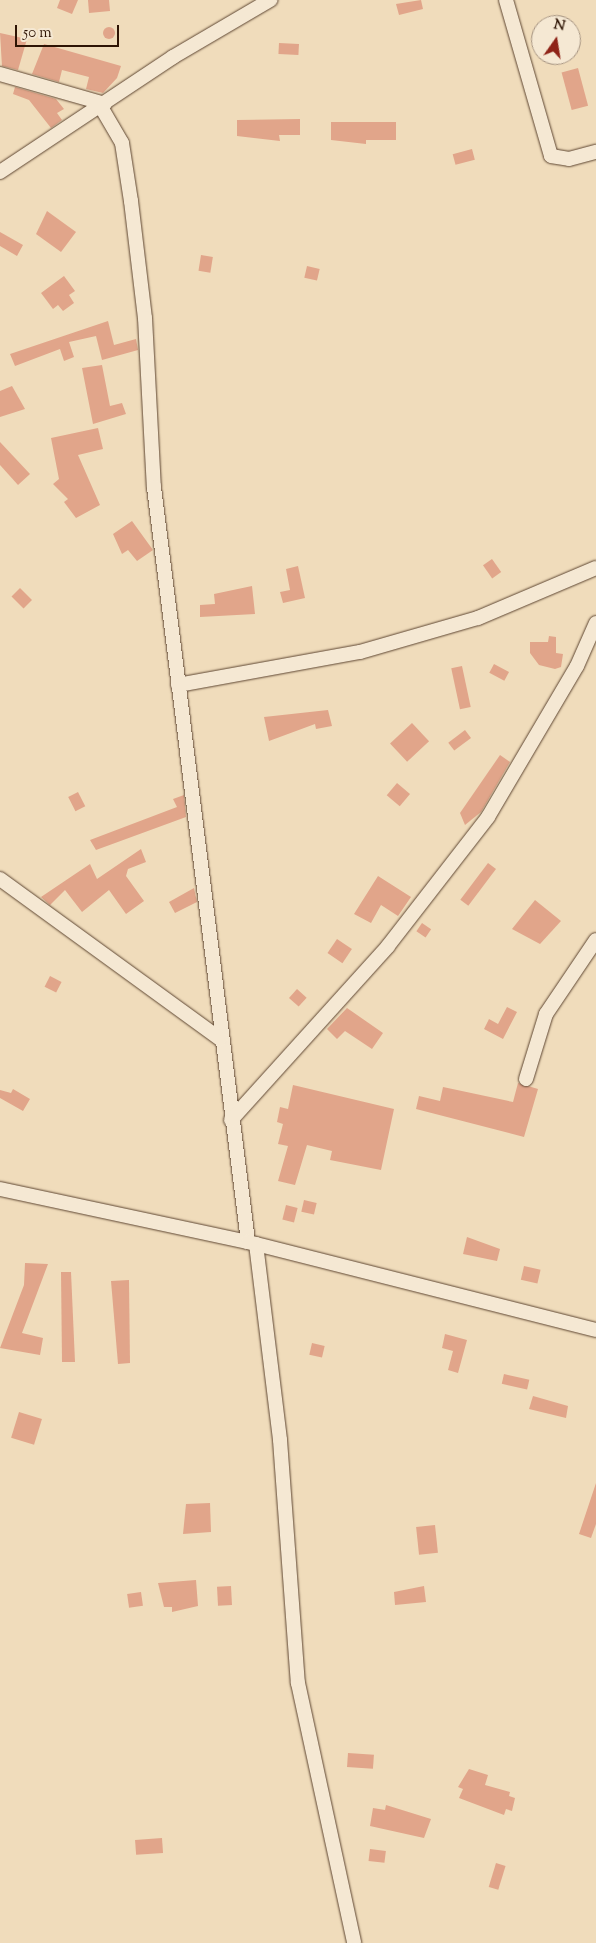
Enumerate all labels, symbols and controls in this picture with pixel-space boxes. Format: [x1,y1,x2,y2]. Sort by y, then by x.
scale bar [18,15,121,47]
north arrow [531,15,581,65]
text: N [551,15,567,37]
text: 50 m [23,23,52,44]

